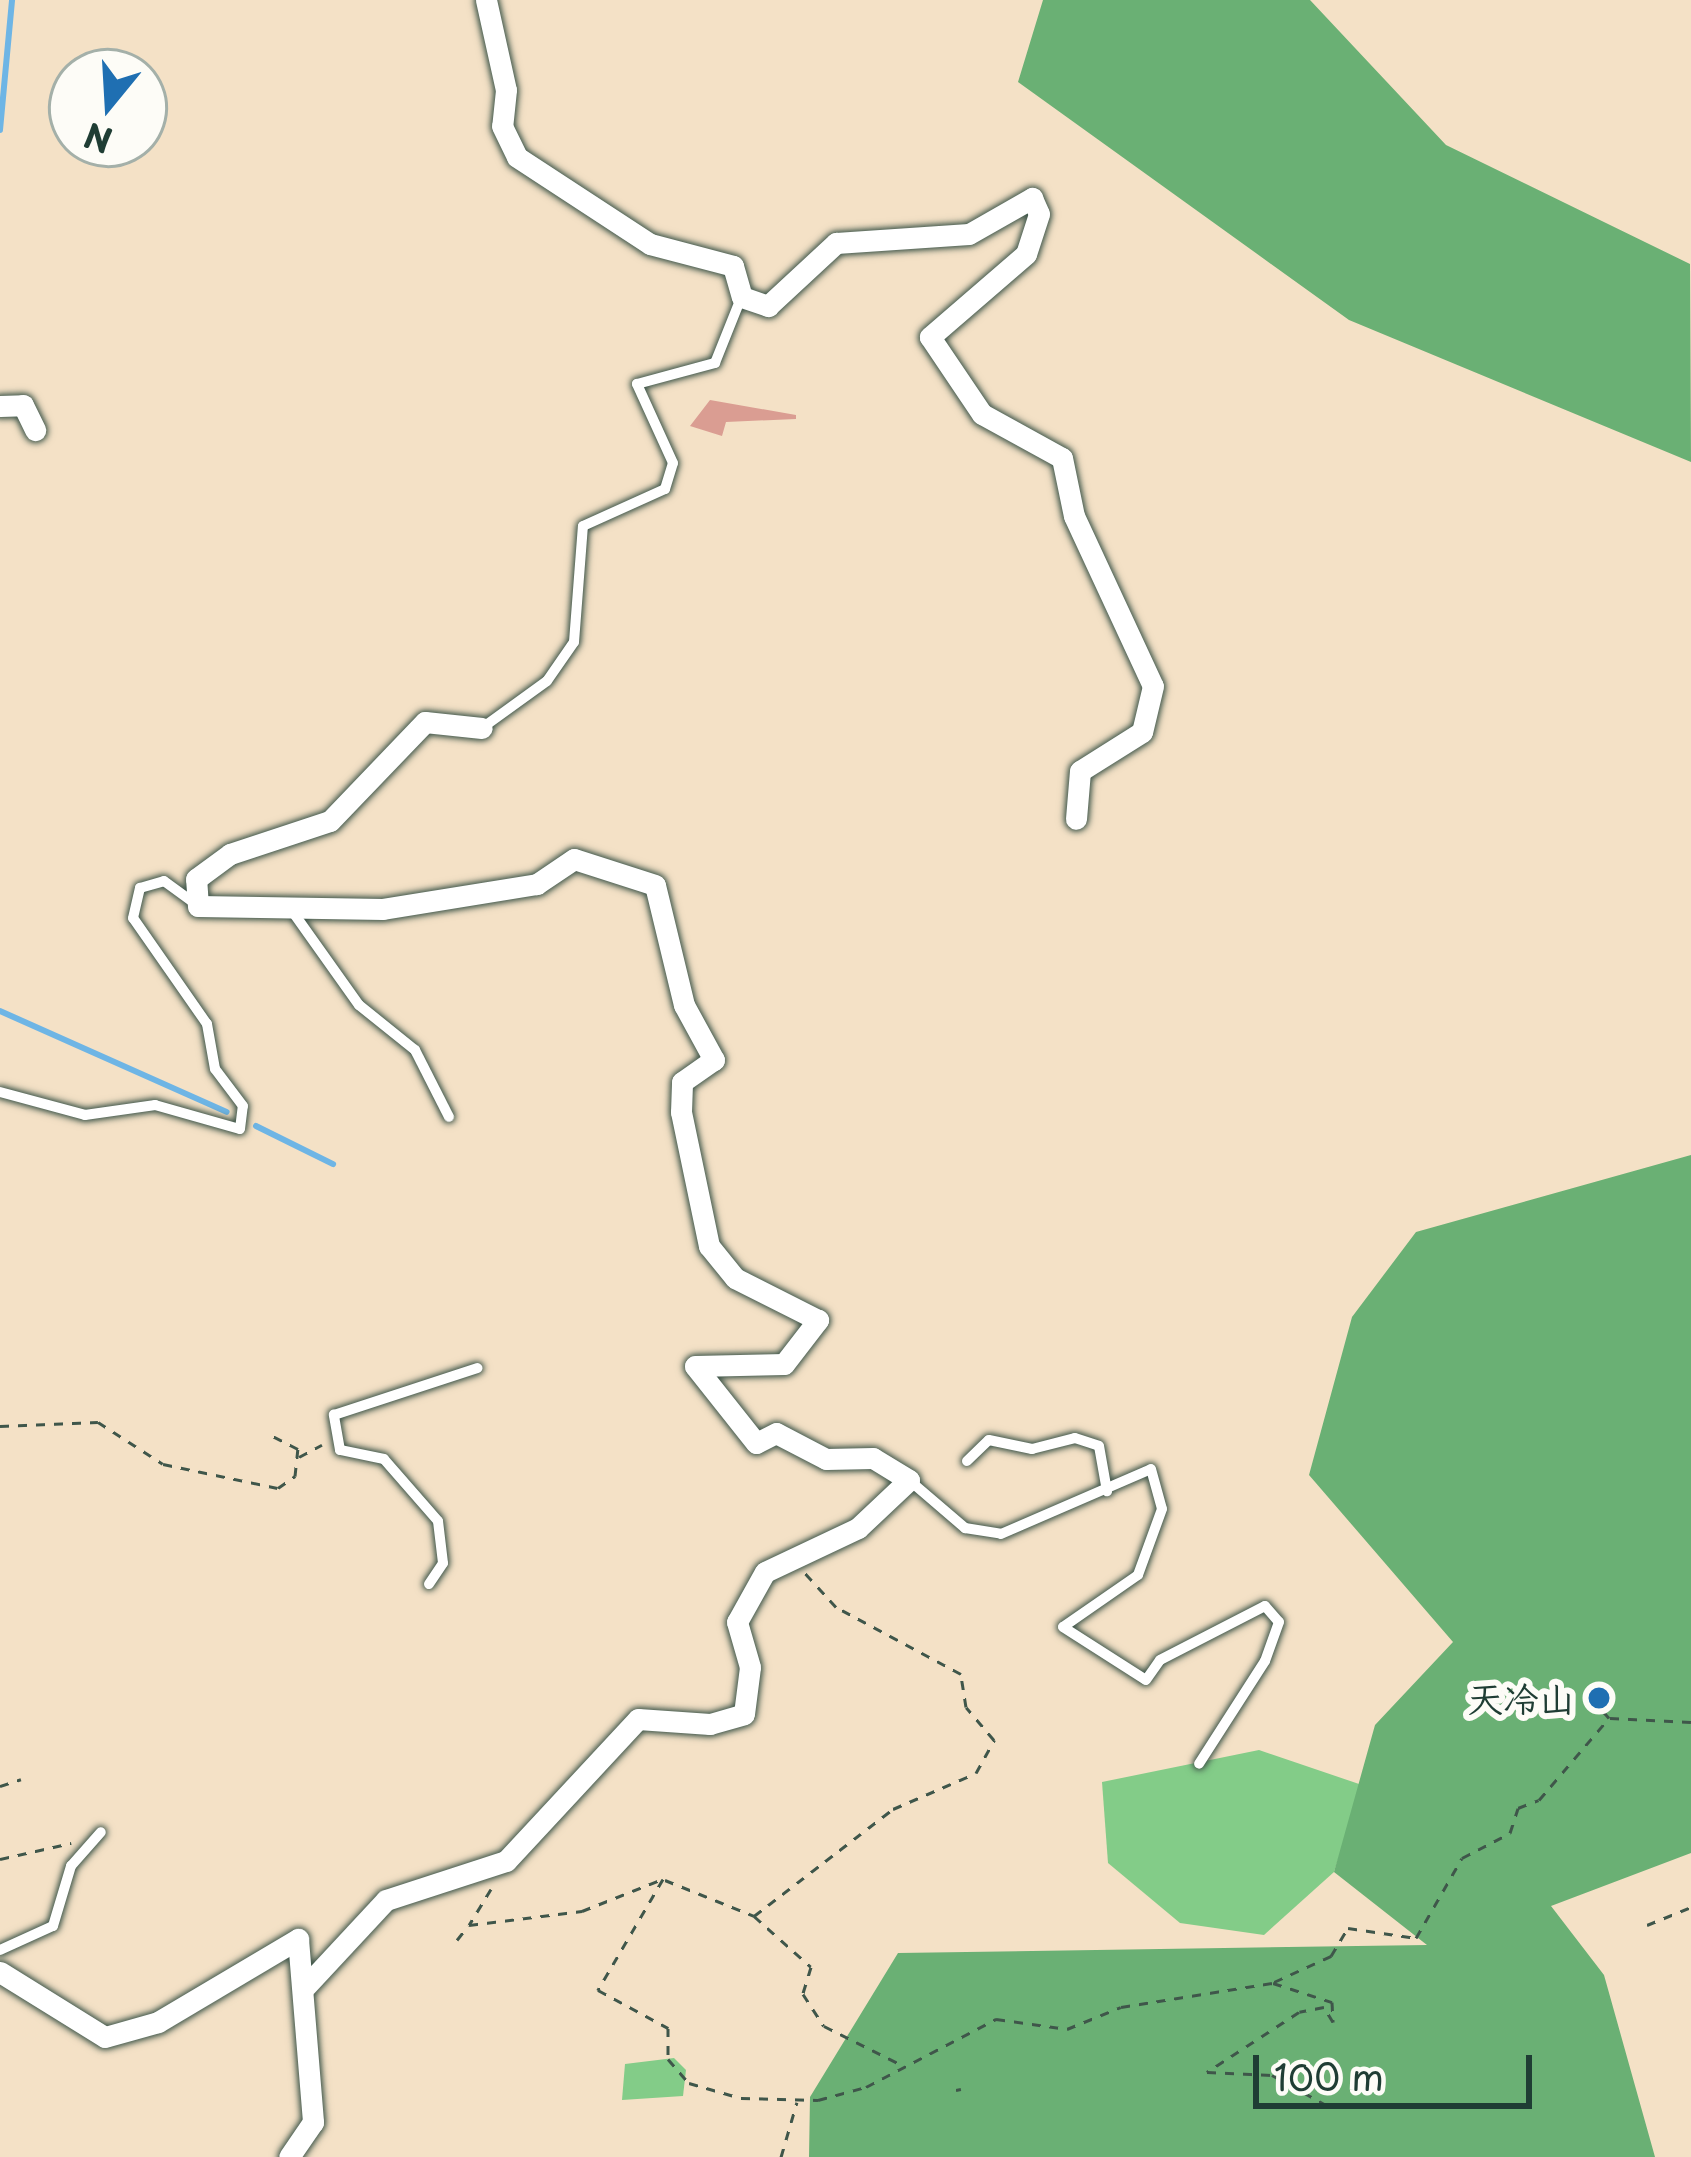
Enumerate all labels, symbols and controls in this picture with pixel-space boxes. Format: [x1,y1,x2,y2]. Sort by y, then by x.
north arrow [48,48,168,168]
text: N [78,112,118,167]
place label: 天冷山 [1467,1676,1575,1720]
marker: 天冷山 [1586,1685,1612,1711]
scale bar [1259,2031,1538,2105]
text: 100 m [1274,2049,1384,2103]

